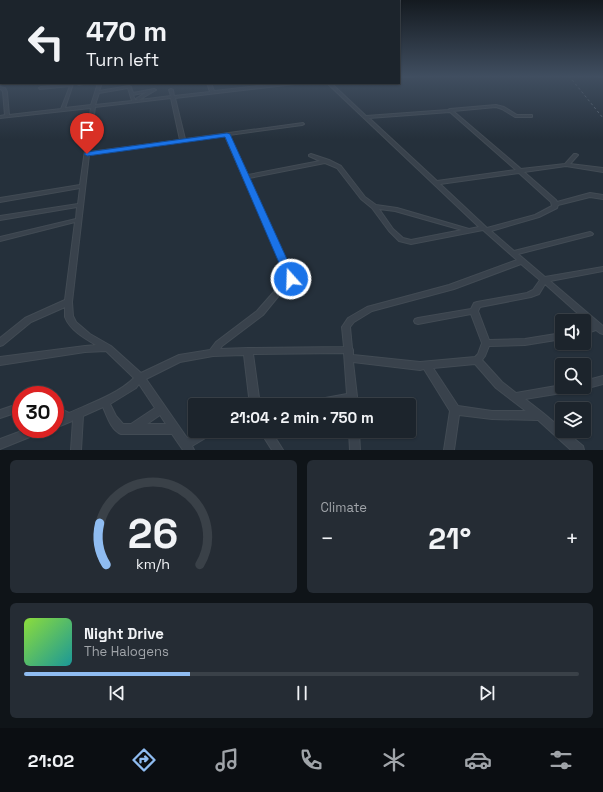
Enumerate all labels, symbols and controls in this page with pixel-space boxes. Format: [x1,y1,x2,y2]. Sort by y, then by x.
text: 470 m [86,13,167,49]
icon: left [20,16,72,68]
text: Turn left [86,48,159,71]
pin [70,113,104,154]
icon: arrive [76,119,98,141]
position arrow [270,258,312,300]
map controls [555,314,591,438]
button: sound [555,314,591,350]
button: search [555,358,591,394]
speed limit sign: 30 [12,386,64,438]
button: layers [555,402,591,438]
text: 21:04 · 2 min · 750 m [230,408,374,427]
text: Climate [321,499,367,516]
text: 26 [128,506,178,559]
text: 21° [428,519,471,558]
text: − [321,524,334,552]
text: + [565,524,579,552]
text: km/h [136,554,170,572]
text: Night Drive [84,624,164,643]
text: The Halogens [84,643,169,660]
icon: previous [106,682,128,704]
icon: pause [291,682,313,704]
icon: next [476,682,498,704]
icon: directions [130,746,158,774]
icon: music [213,746,241,774]
icon: phone [297,746,325,774]
icon: climate [380,746,408,774]
icon: car [464,746,492,774]
icon: filters [547,746,575,774]
text: 21:02 [28,749,74,772]

